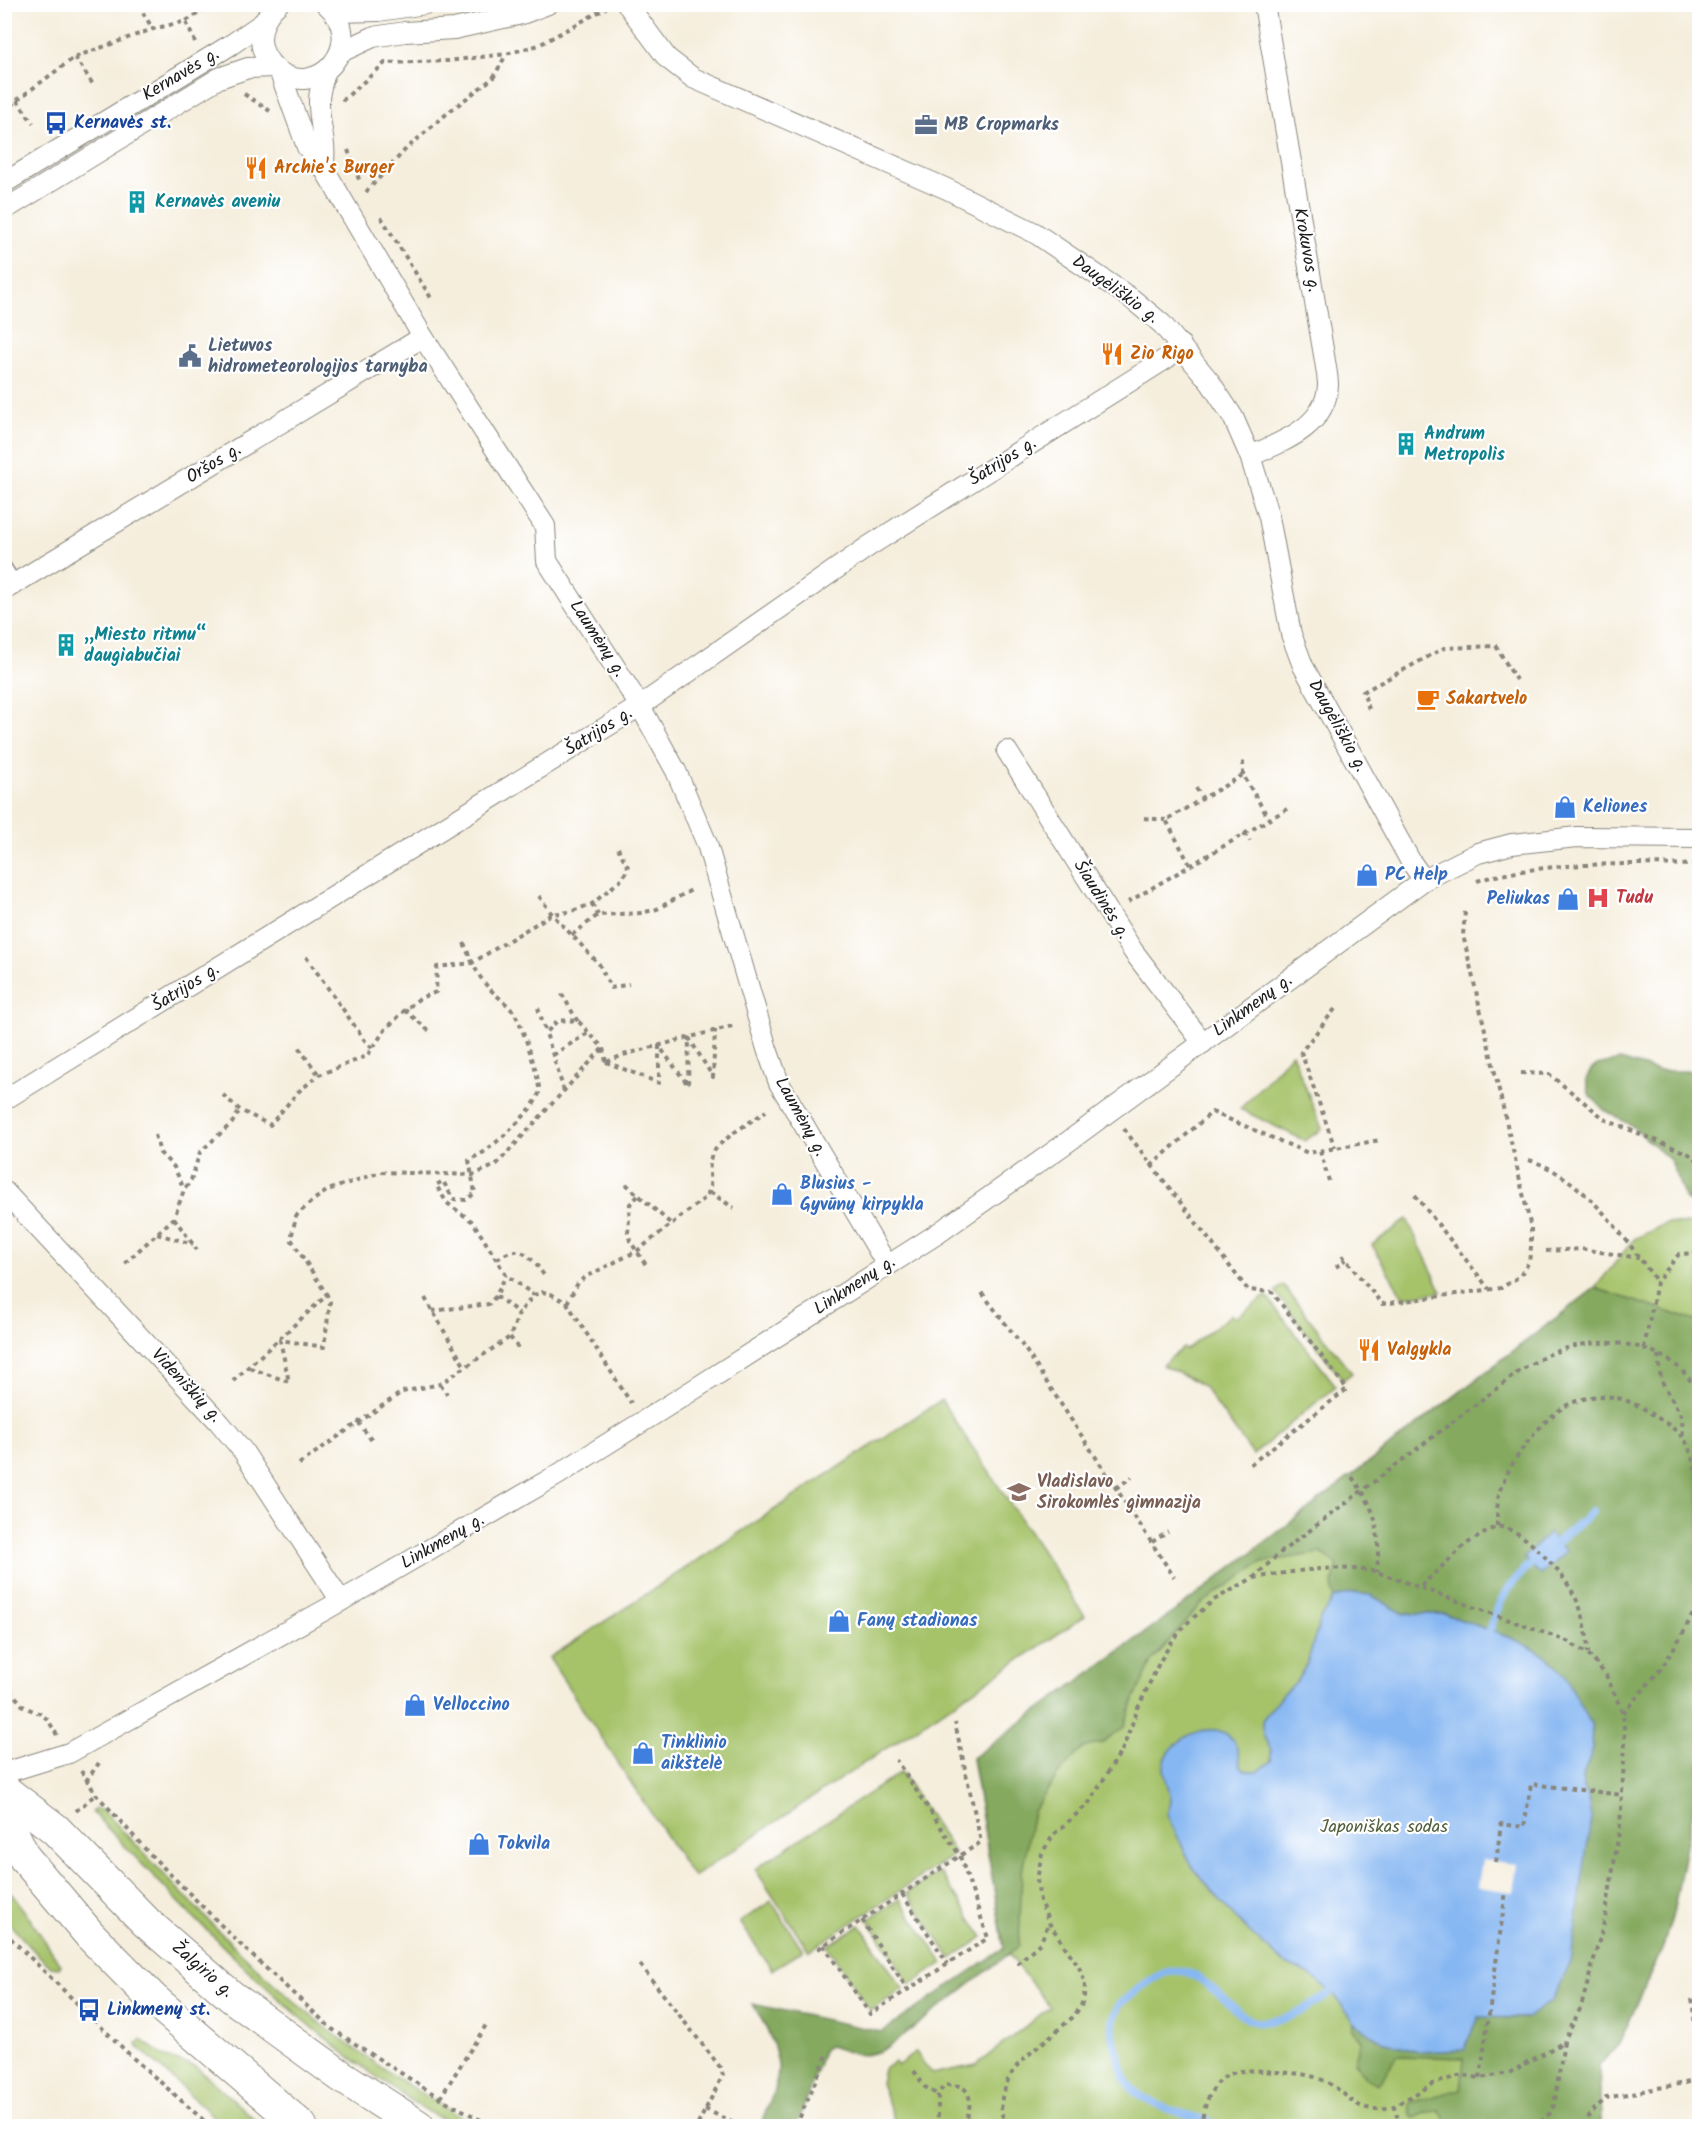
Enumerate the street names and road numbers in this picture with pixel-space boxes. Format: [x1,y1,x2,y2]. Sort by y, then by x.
street label: Kernavės g. [137,40,225,110]
street label: Krokuvos g. [1284,205,1328,295]
street label: Daugėliškio g. [1065,248,1165,332]
street label: Šatrijos g. [963,430,1043,494]
street label: Oršos g. [181,436,247,492]
street label: Laumėnų g. [561,594,633,684]
street label: Daugėliškio g. [1299,674,1375,778]
street label: Šatrijos g. [559,700,639,764]
street label: Šiaudinės g. [1065,854,1137,946]
street label: Šatrijos g. [146,956,226,1020]
street label: Linkmenų g. [1207,967,1299,1045]
street label: Laumėnų g. [766,1072,834,1162]
street label: Linkmenų g. [808,1249,902,1323]
street label: Videniškių g. [143,1342,229,1430]
street label: Linkmenų g. [396,1506,490,1578]
street label: Žalgirio g. [164,1934,240,2006]

